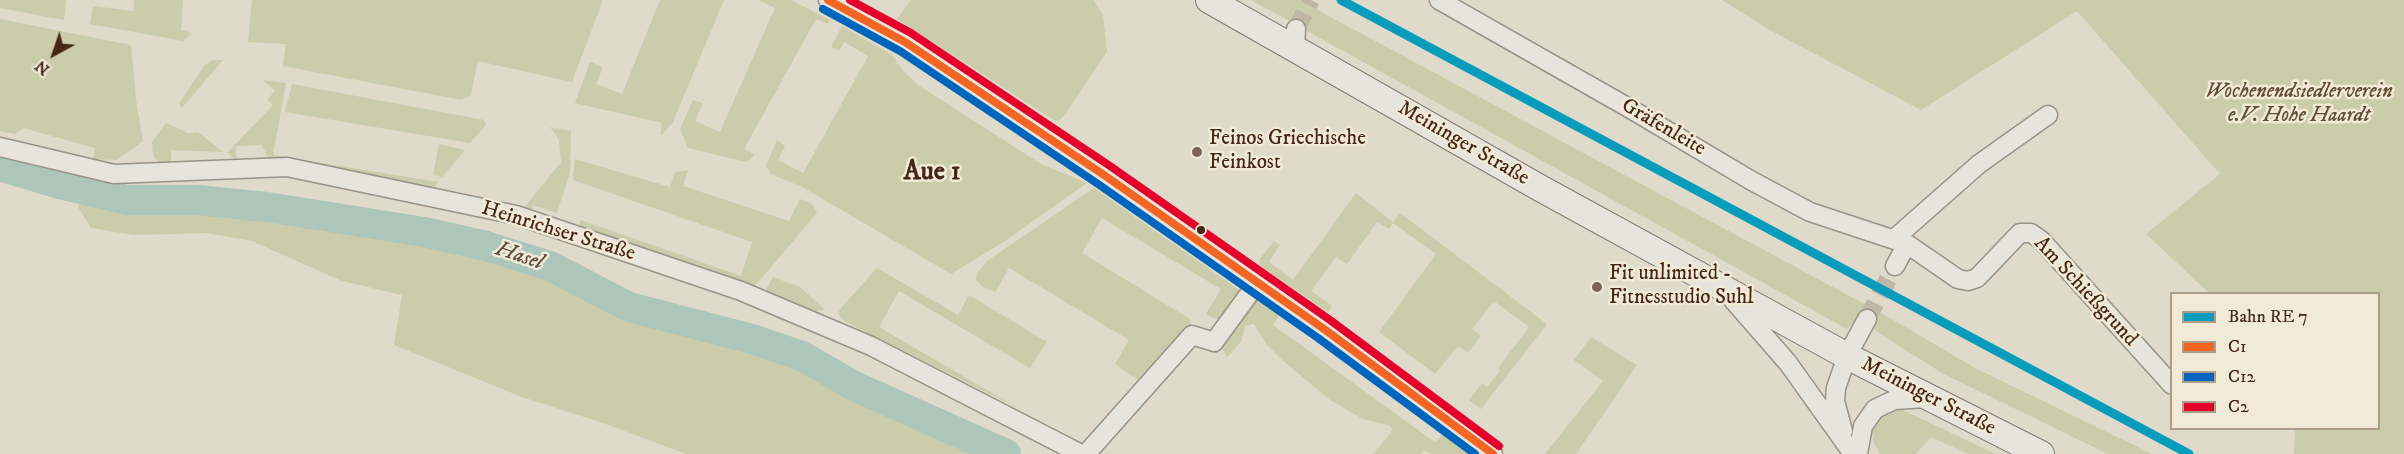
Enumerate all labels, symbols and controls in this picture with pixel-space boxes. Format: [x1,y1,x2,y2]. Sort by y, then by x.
north arrow [24,24,84,84]
text: N [31,56,54,80]
park label: Wochenendsiedlerverein e.V. Hohe Haardt [2205,80,2393,130]
street label: Gräfenleite [1616,94,1710,162]
street label: Meininger Straße [1393,96,1533,192]
place label: Feinos Griechische Feinkost [1209,127,1366,177]
marker: Feinos Griechische Feinkost [1190,145,1204,159]
district label: Aue 1 [903,157,961,189]
street label: Heinrichser Straße [478,197,638,267]
unlabelled marker [1195,224,1207,236]
street label: Am Schießgrund [2028,232,2142,352]
water label: Hasel [492,237,546,277]
place label: Fit unlimited - Fitnesstudio Suhl [1609,262,1753,312]
marker: Fit unlimited - Fitnesstudio Suhl [1590,280,1604,294]
legend [2170,292,2380,430]
text: Bahn RE 7 [2228,306,2308,328]
text: C1 [2228,336,2247,358]
street label: Meininger Straße [1857,352,1999,442]
text: C12 [2228,366,2255,388]
text: C2 [2228,396,2249,418]

